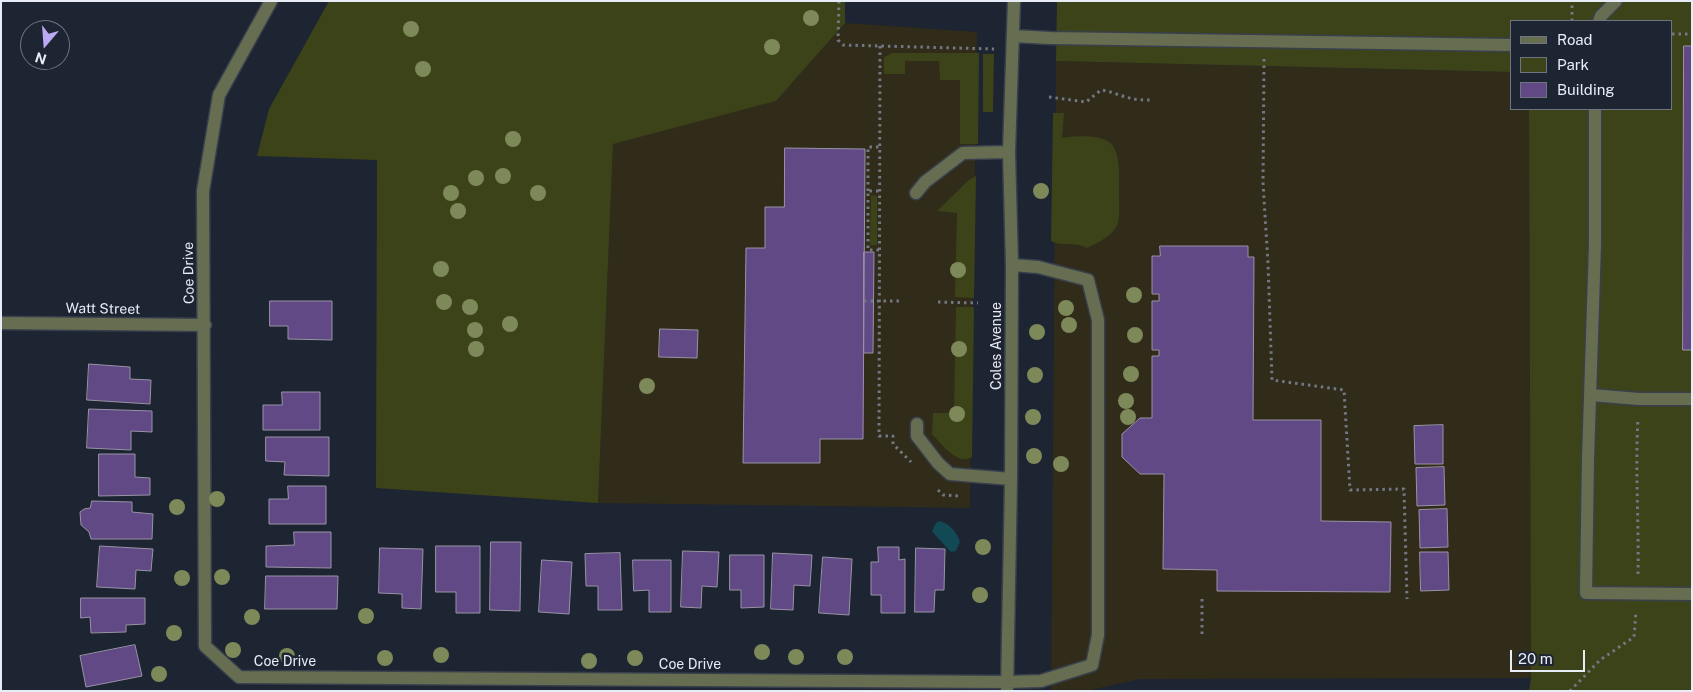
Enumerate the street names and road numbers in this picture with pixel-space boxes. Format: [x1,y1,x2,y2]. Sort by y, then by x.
street label: Coe Drive [180,242,198,304]
street label: Watt Street [66,300,140,318]
street label: Coles Avenue [989,302,1005,390]
street label: Coe Drive [254,654,316,670]
street label: Coe Drive [659,657,721,673]

